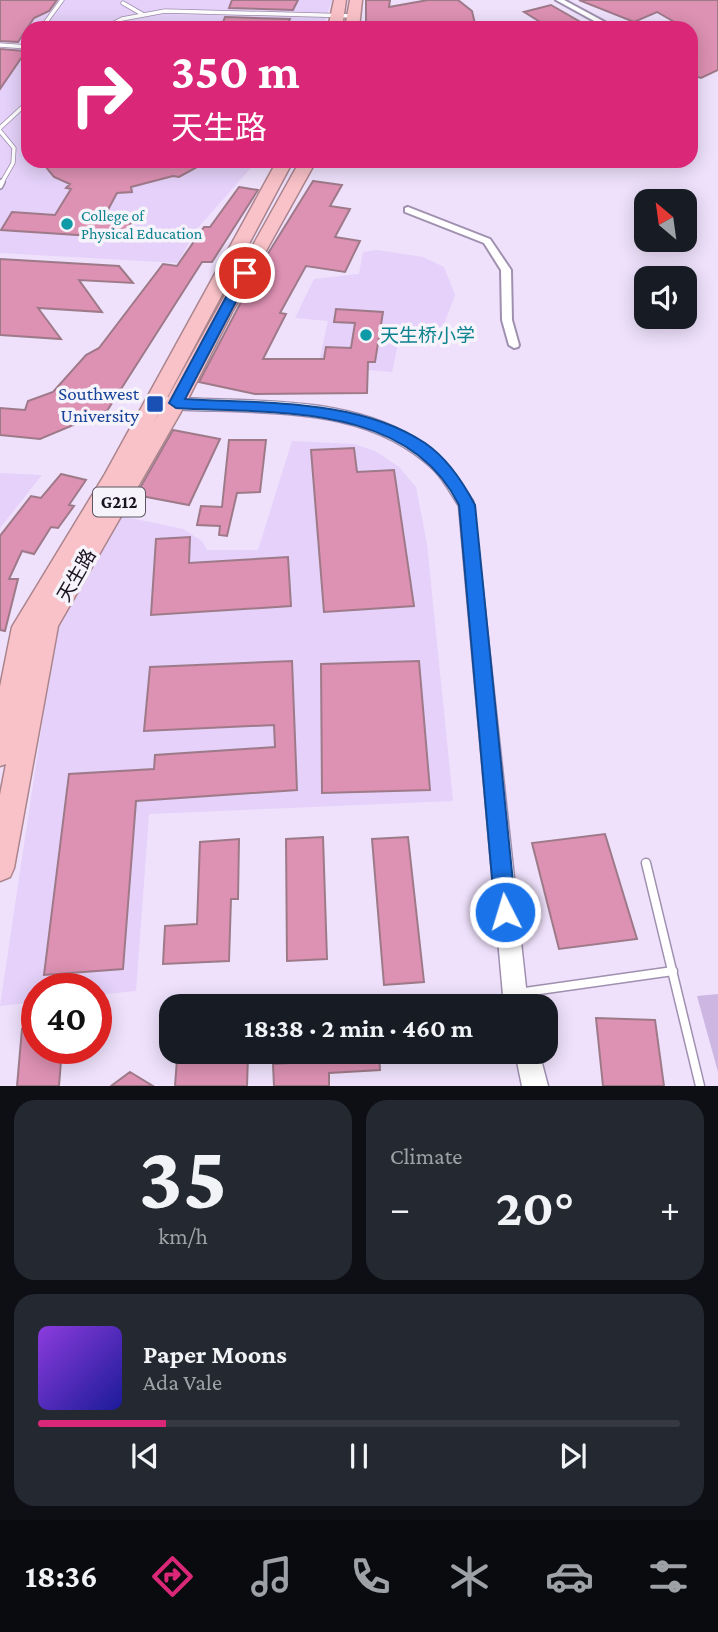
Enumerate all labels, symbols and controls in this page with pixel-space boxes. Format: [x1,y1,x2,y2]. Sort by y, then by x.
text: 350 m [171,44,300,99]
icon: right [56,49,147,140]
text: 天生路 [171,110,267,146]
north arrow [634,189,696,252]
map controls [634,189,697,329]
place label: College of Physical Education [81,207,203,243]
marker: College of Physical Education [59,216,75,232]
pin [215,243,275,303]
icon: arrive [226,254,264,292]
button: sound [634,266,697,329]
place label: 天生桥小学 [380,325,475,346]
marker: 天生桥小学 [358,327,374,343]
place label: Southwest University [58,383,140,426]
marker: Southwest University [145,394,165,414]
road number: G212 [93,488,145,516]
street label: 天生路 [53,545,100,605]
position arrow [468,875,542,949]
speed limit sign: 40 [21,973,112,1064]
text: 18:38 · 2 min · 460 m [244,1014,473,1043]
text: 35 [138,1126,228,1228]
text: Climate [390,1143,462,1169]
text: 20° [496,1178,574,1236]
text: − [390,1187,410,1229]
text: + [660,1187,680,1229]
text: km/h [158,1223,208,1249]
text: Paper Moons [143,1340,287,1369]
text: Ada Vale [143,1369,222,1395]
icon: previous [126,1437,164,1475]
icon: pause [340,1437,378,1475]
icon: next [554,1437,592,1475]
icon: directions [148,1552,197,1601]
icon: music [247,1552,296,1601]
icon: phone [346,1552,395,1601]
icon: climate [445,1552,494,1601]
icon: car [545,1552,594,1601]
icon: filters [644,1552,693,1601]
text: 18:36 [25,1558,98,1594]

